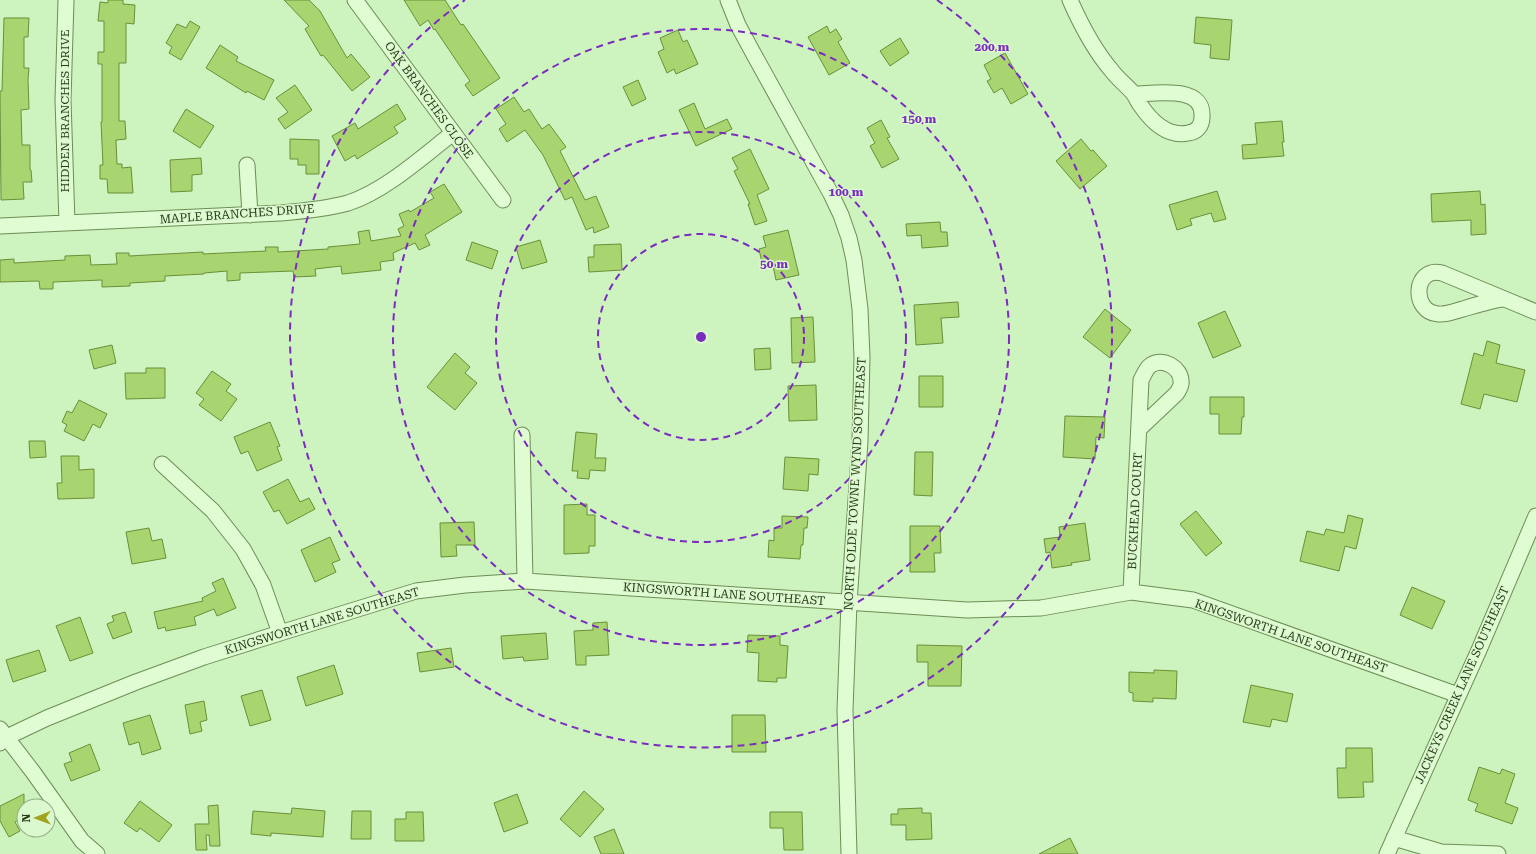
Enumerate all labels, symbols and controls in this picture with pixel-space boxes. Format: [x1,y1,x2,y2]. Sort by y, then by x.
street label: HIDDEN BRANCHES DRIVE [58,30,72,192]
street label: OAK BRANCHES CLOSE [382,39,476,161]
text: 200 m [975,40,1010,54]
text: 150 m [902,112,937,126]
text: 100 m [829,185,864,199]
street label: MAPLE BRANCHES DRIVE [159,202,315,226]
text: 50 m [760,257,788,271]
centre of rings [694,330,708,344]
street label: NORTH OLDE TOWNE WYND SOUTHEAST [841,357,869,611]
street label: BUCKHEAD COURT [1125,452,1145,570]
street label: KINGSWORTH LANE SOUTHEAST [622,580,826,608]
street label: JACKEYS CREEK LANE SOUTHEAST [1412,584,1512,786]
street label: KINGSWORTH LANE SOUTHEAST [223,585,421,657]
street label: KINGSWORTH LANE SOUTHEAST [1193,596,1389,676]
north arrow [16,798,56,838]
text: N [20,813,33,823]

